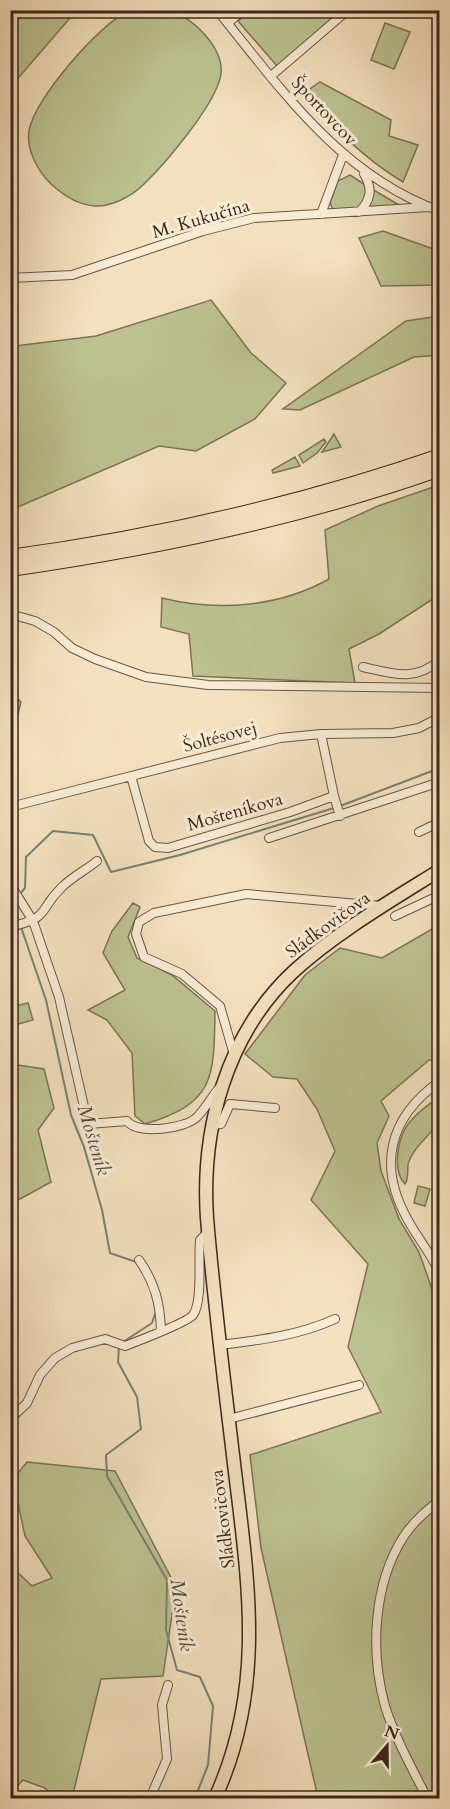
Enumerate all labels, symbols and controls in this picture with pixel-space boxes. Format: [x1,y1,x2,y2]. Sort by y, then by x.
street label: Športovcov [285,71,363,152]
street label: M. Kukučína [149,193,253,245]
street label: Šoltésovej [180,715,260,759]
street label: Mošteníkova [184,786,286,838]
street label: Sládkovičova [280,886,376,964]
water label: Mošteník [70,1101,118,1179]
street label: Sládkovičova [205,1468,241,1570]
water label: Mošteník [164,1577,200,1653]
north arrow [357,1716,417,1776]
text: N [381,1720,402,1746]

